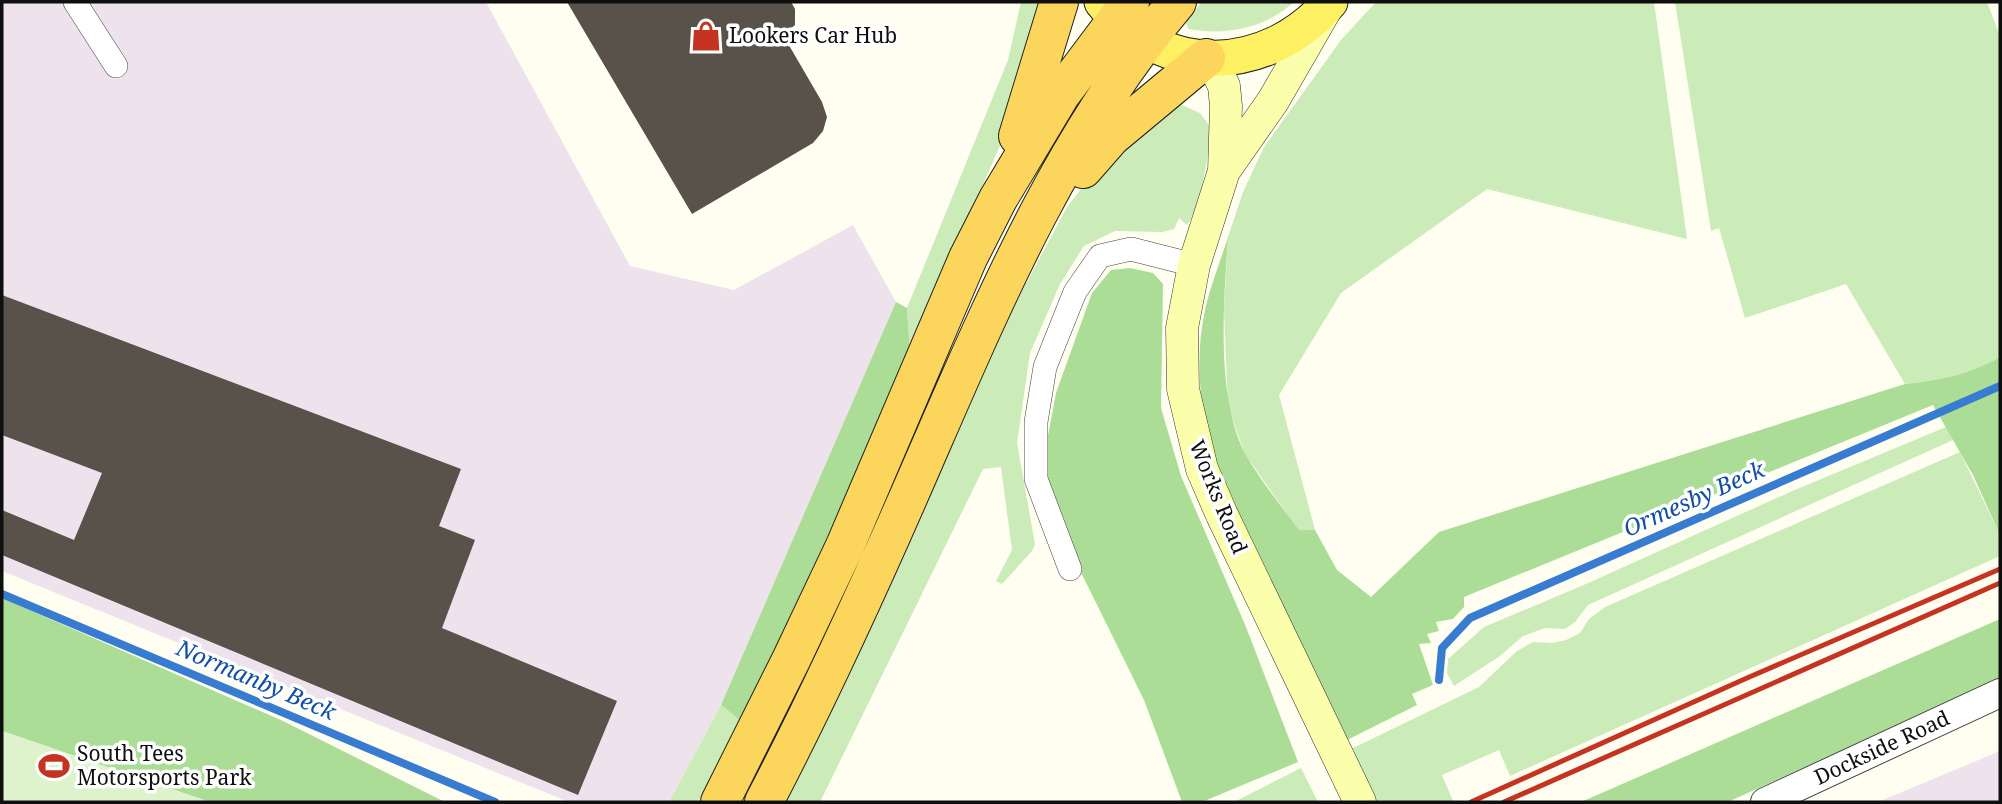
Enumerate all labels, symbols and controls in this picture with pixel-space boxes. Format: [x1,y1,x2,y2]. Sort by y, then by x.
shop icon: Lookers Car Hub [689,19,723,53]
place label: Lookers Car Hub [729,21,897,49]
street label: Works Road [1183,435,1255,558]
water label: Ormesby Beck [1618,452,1770,544]
water label: Normanby Beck [171,631,342,727]
street label: Dockside Road [1809,703,1954,791]
place label: South Tees Motorsports Park [77,739,252,791]
sports icon: South Tees Motorsports Park [37,749,71,783]

